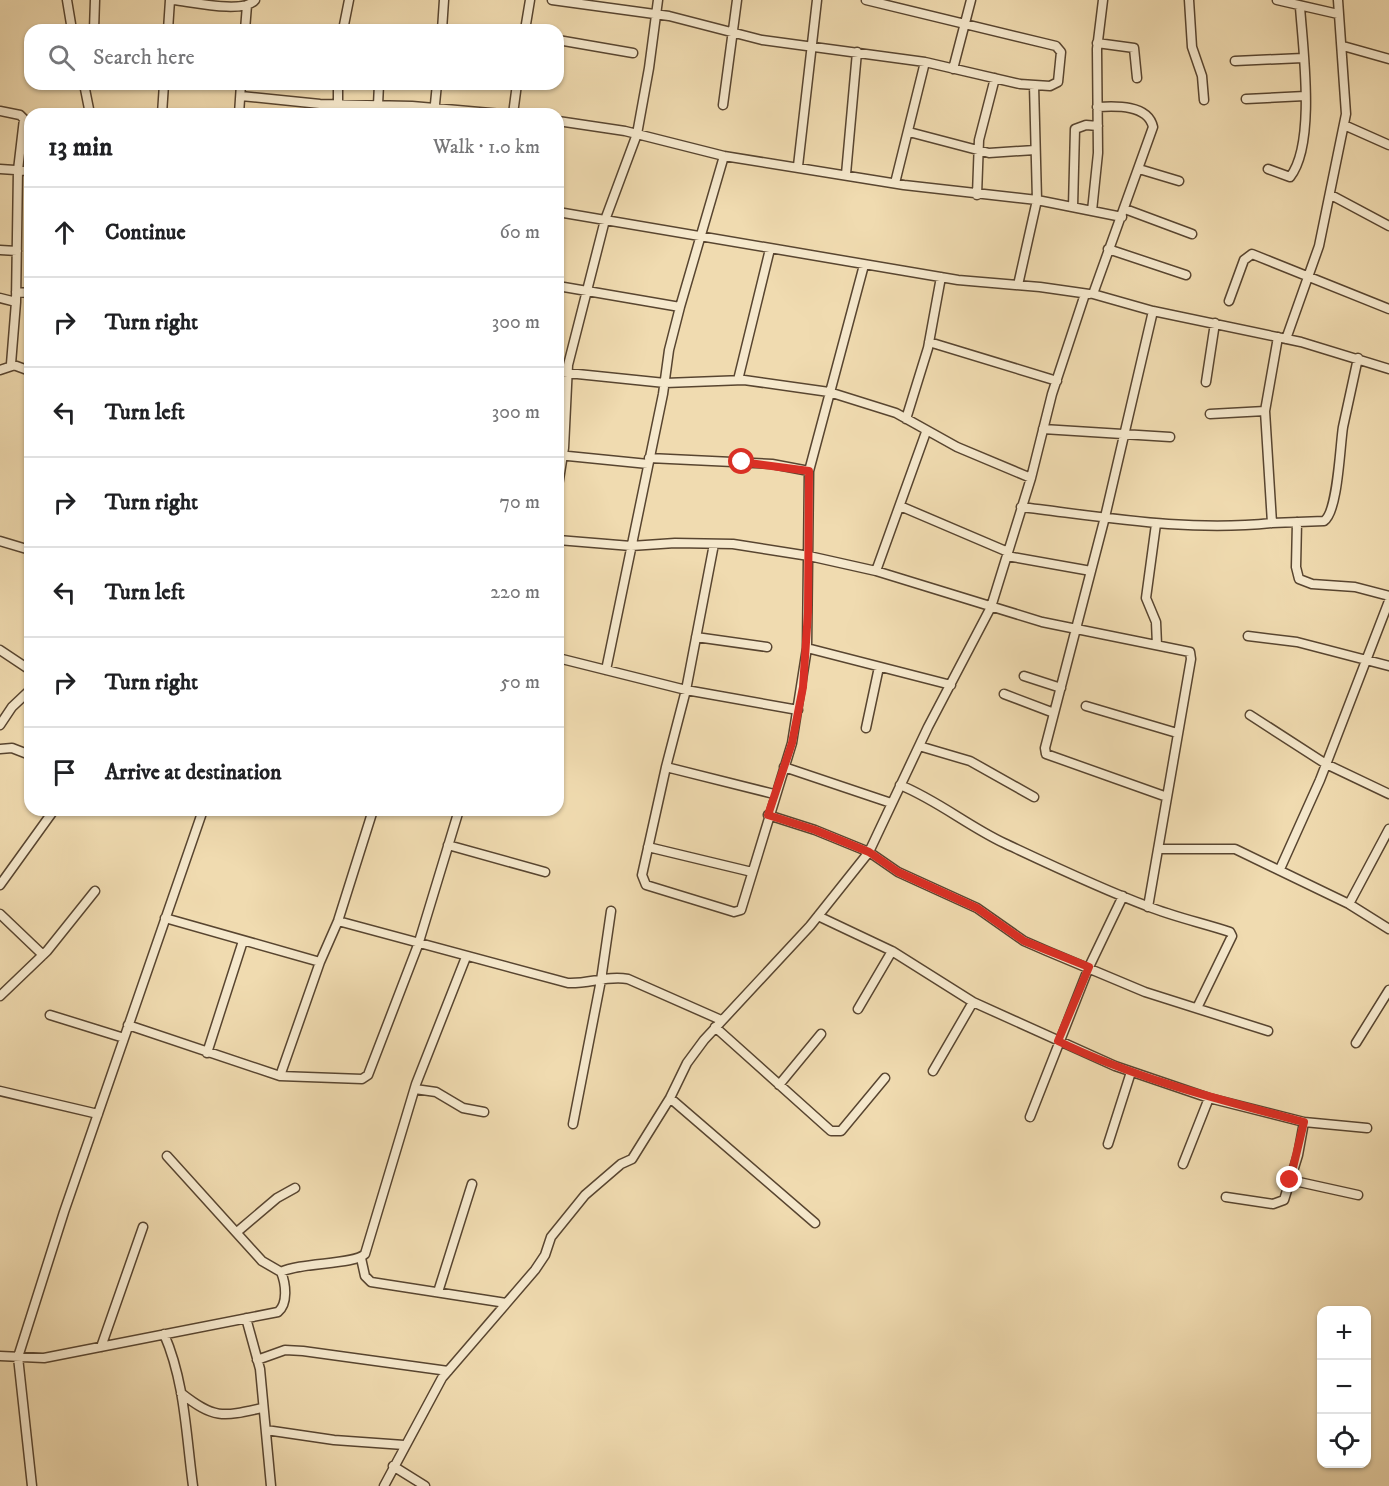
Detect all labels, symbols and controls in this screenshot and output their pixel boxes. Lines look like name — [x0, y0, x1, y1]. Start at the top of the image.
search box — [24, 24, 564, 90]
icon: search — [45, 41, 78, 74]
text: Search here — [93, 44, 195, 71]
text: 13 min — [48, 131, 113, 164]
text: Walk · 1.0 km — [433, 135, 540, 160]
icon: ahead — [48, 216, 81, 249]
text: Continue — [105, 219, 186, 246]
text: 60 m — [500, 220, 540, 245]
icon: right — [48, 306, 81, 339]
text: Turn right — [105, 309, 198, 336]
text: 300 m — [492, 310, 540, 335]
icon: left — [48, 396, 81, 429]
text: Turn left — [105, 399, 185, 426]
text: 300 m — [492, 400, 540, 425]
route start — [728, 448, 754, 474]
icon: right — [48, 486, 81, 519]
text: Turn right — [105, 489, 198, 516]
text: 70 m — [499, 490, 540, 515]
icon: left — [48, 576, 81, 609]
text: Turn left — [105, 579, 185, 606]
text: 220 m — [490, 580, 540, 605]
icon: right — [48, 666, 81, 699]
text: Turn right — [105, 669, 198, 696]
text: 50 m — [500, 670, 540, 695]
icon: arrive — [48, 756, 81, 789]
text: Arrive at destination — [105, 759, 282, 786]
route end — [1276, 1166, 1302, 1192]
map controls — [1317, 1306, 1371, 1468]
button: + — [1317, 1306, 1371, 1360]
button: − — [1317, 1360, 1371, 1414]
button: locate — [1317, 1414, 1371, 1468]

